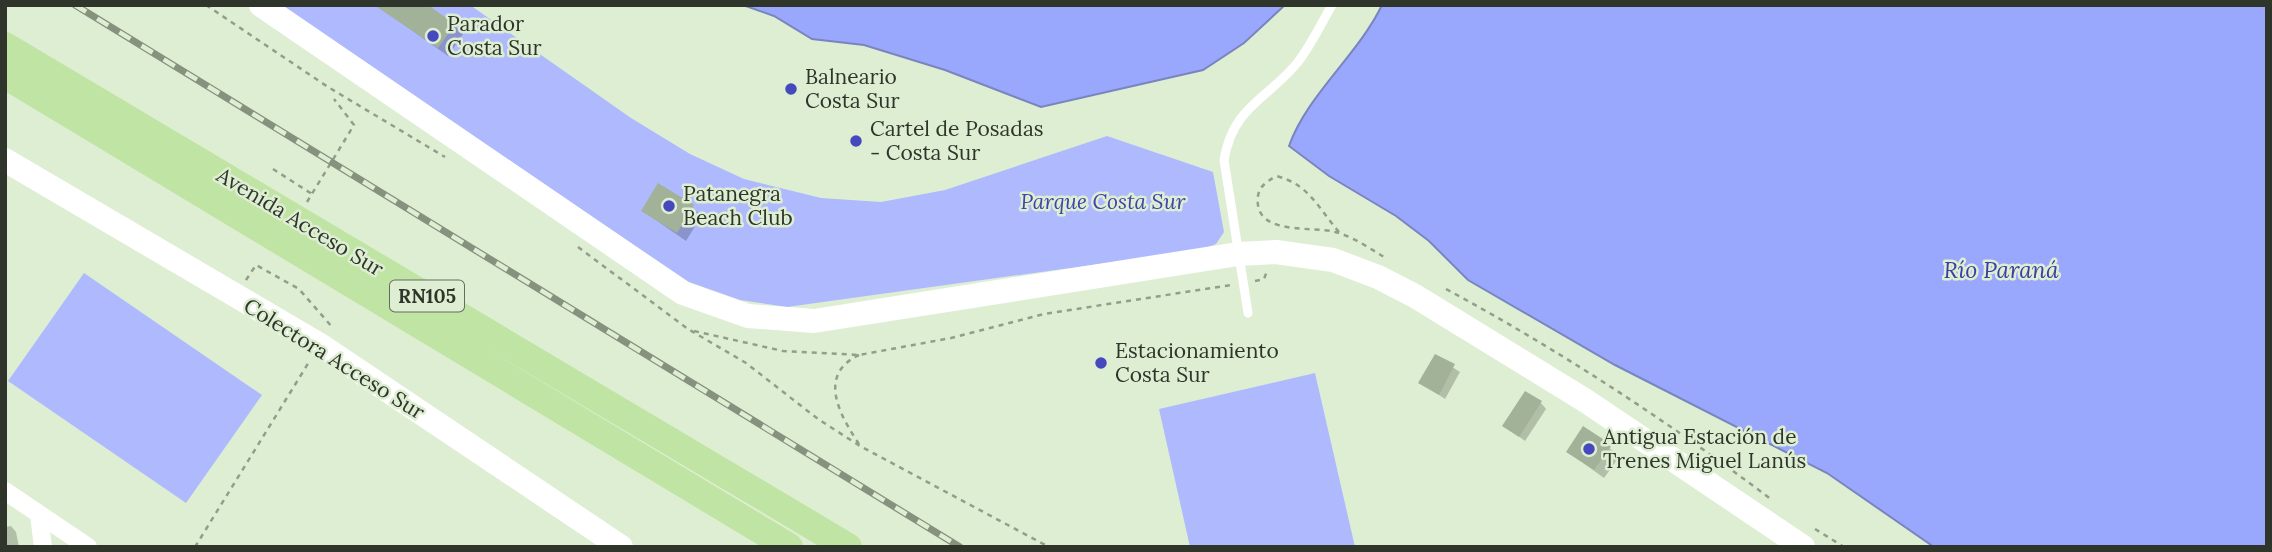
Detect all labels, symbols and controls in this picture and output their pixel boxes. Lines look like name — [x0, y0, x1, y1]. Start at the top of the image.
place label: Parador Costa Sur — [447, 10, 542, 61]
marker: Parador Costa Sur — [425, 28, 441, 44]
place label: Balneario Costa Sur — [805, 63, 900, 114]
marker: Balneario Costa Sur — [783, 81, 799, 97]
place label: Cartel de Posadas - Costa Sur — [870, 115, 1043, 166]
marker: Cartel de Posadas - Costa Sur — [848, 133, 864, 149]
street label: Avenida Acceso Sur — [211, 161, 389, 282]
place label: Patanegra Beach Club — [683, 180, 793, 231]
park label: Parque Costa Sur — [1021, 188, 1186, 215]
marker: Patanegra Beach Club — [661, 198, 677, 214]
water label: Río Paraná — [1943, 255, 2059, 284]
road number: RN105 — [390, 280, 464, 312]
street label: Colectora Acceso Sur — [239, 292, 430, 425]
place label: Estacionamiento Costa Sur — [1115, 337, 1279, 388]
marker: Estacionamiento Costa Sur — [1093, 355, 1109, 371]
place label: Antigua Estación de Trenes Miguel Lanús — [1602, 423, 1806, 474]
marker: Antigua Estación de Trenes Miguel Lanús — [1581, 441, 1597, 457]

